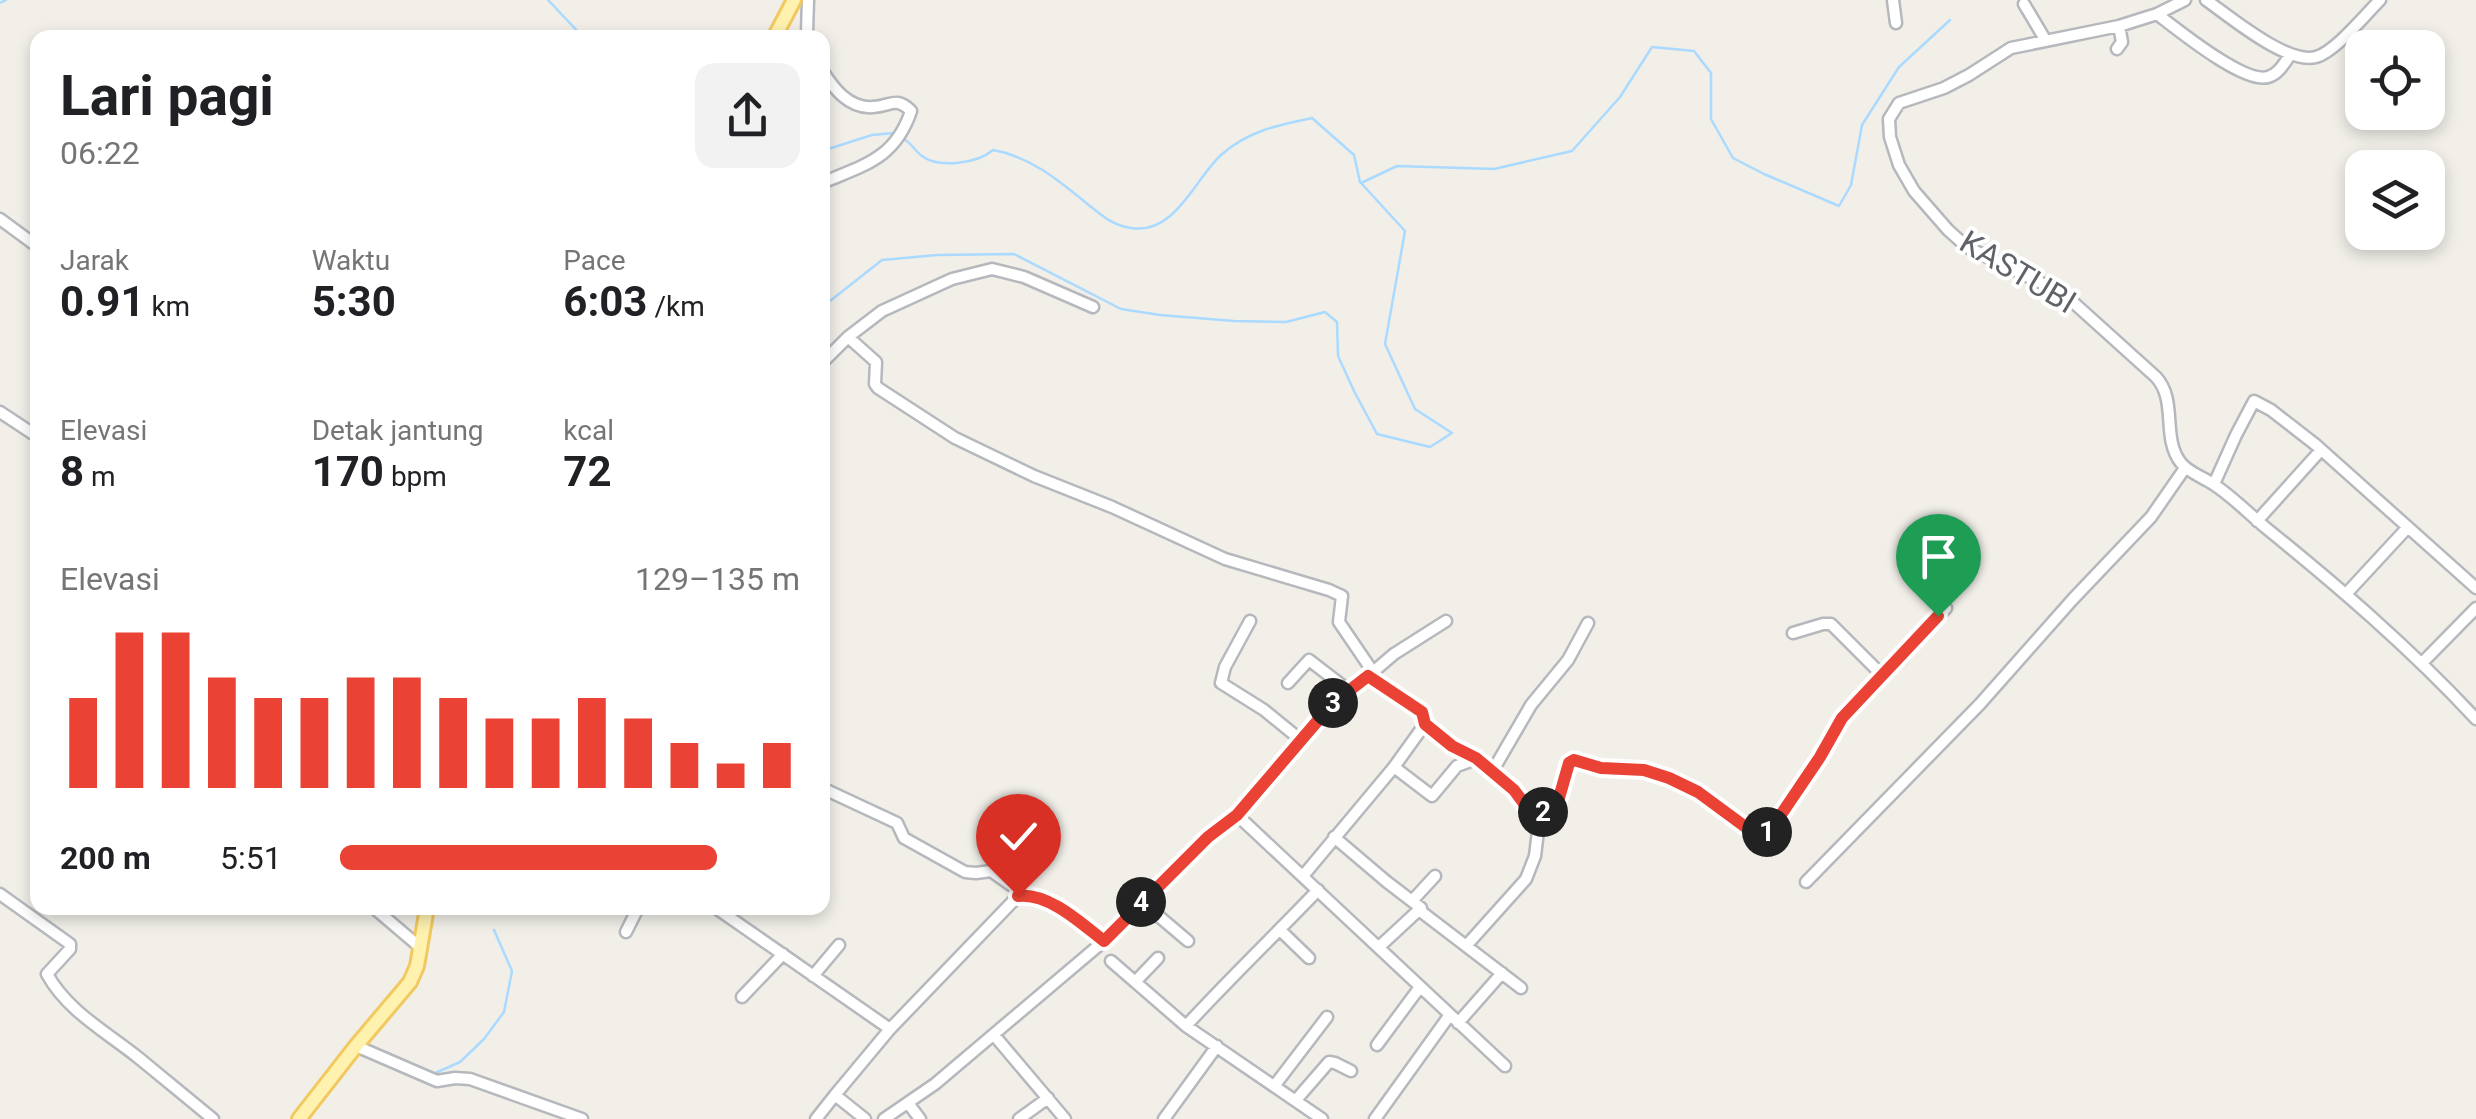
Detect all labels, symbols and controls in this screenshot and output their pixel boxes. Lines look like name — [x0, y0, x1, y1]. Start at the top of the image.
map controls — [2345, 30, 2445, 250]
button: locate — [2345, 30, 2445, 130]
button: share — [695, 63, 800, 168]
text: Lari pagi — [60, 64, 274, 128]
text: 06:22 — [60, 134, 140, 172]
button: layers — [2345, 150, 2445, 250]
street label: KASTUBI — [1953, 223, 2083, 321]
text: Jarak — [60, 244, 129, 277]
text: Waktu — [312, 244, 390, 277]
text: Pace — [563, 244, 626, 277]
text: 0.91 — [60, 277, 144, 326]
text: 5:30 — [312, 277, 396, 326]
text: 6:03 — [563, 277, 647, 326]
text: km — [144, 290, 190, 323]
text: /km — [647, 290, 705, 323]
text: Elevasi — [60, 414, 147, 447]
text: Detak jantung — [312, 414, 484, 447]
text: kcal — [563, 414, 614, 447]
text: 8 — [60, 447, 84, 496]
text: 170 — [312, 447, 384, 496]
text: 72 — [563, 447, 612, 496]
text: m — [84, 460, 116, 493]
text: bpm — [384, 460, 447, 493]
pin — [1896, 514, 1981, 617]
icon: arrive — [1911, 529, 1966, 584]
text: Elevasi — [60, 560, 160, 598]
text: 129–135 m — [635, 560, 800, 598]
pin: 3 — [1308, 678, 1358, 728]
text: 3 — [1325, 686, 1341, 719]
pin: 2 — [1518, 787, 1568, 837]
pin — [976, 794, 1061, 897]
text: 2 — [1535, 795, 1551, 828]
pin: 1 — [1742, 807, 1792, 857]
icon: check — [991, 809, 1046, 864]
text: 1 — [1759, 815, 1775, 848]
text: 200 m — [60, 839, 151, 877]
text: 5:51 — [220, 839, 282, 877]
pin: 4 — [1116, 877, 1166, 927]
text: 4 — [1133, 885, 1149, 918]

